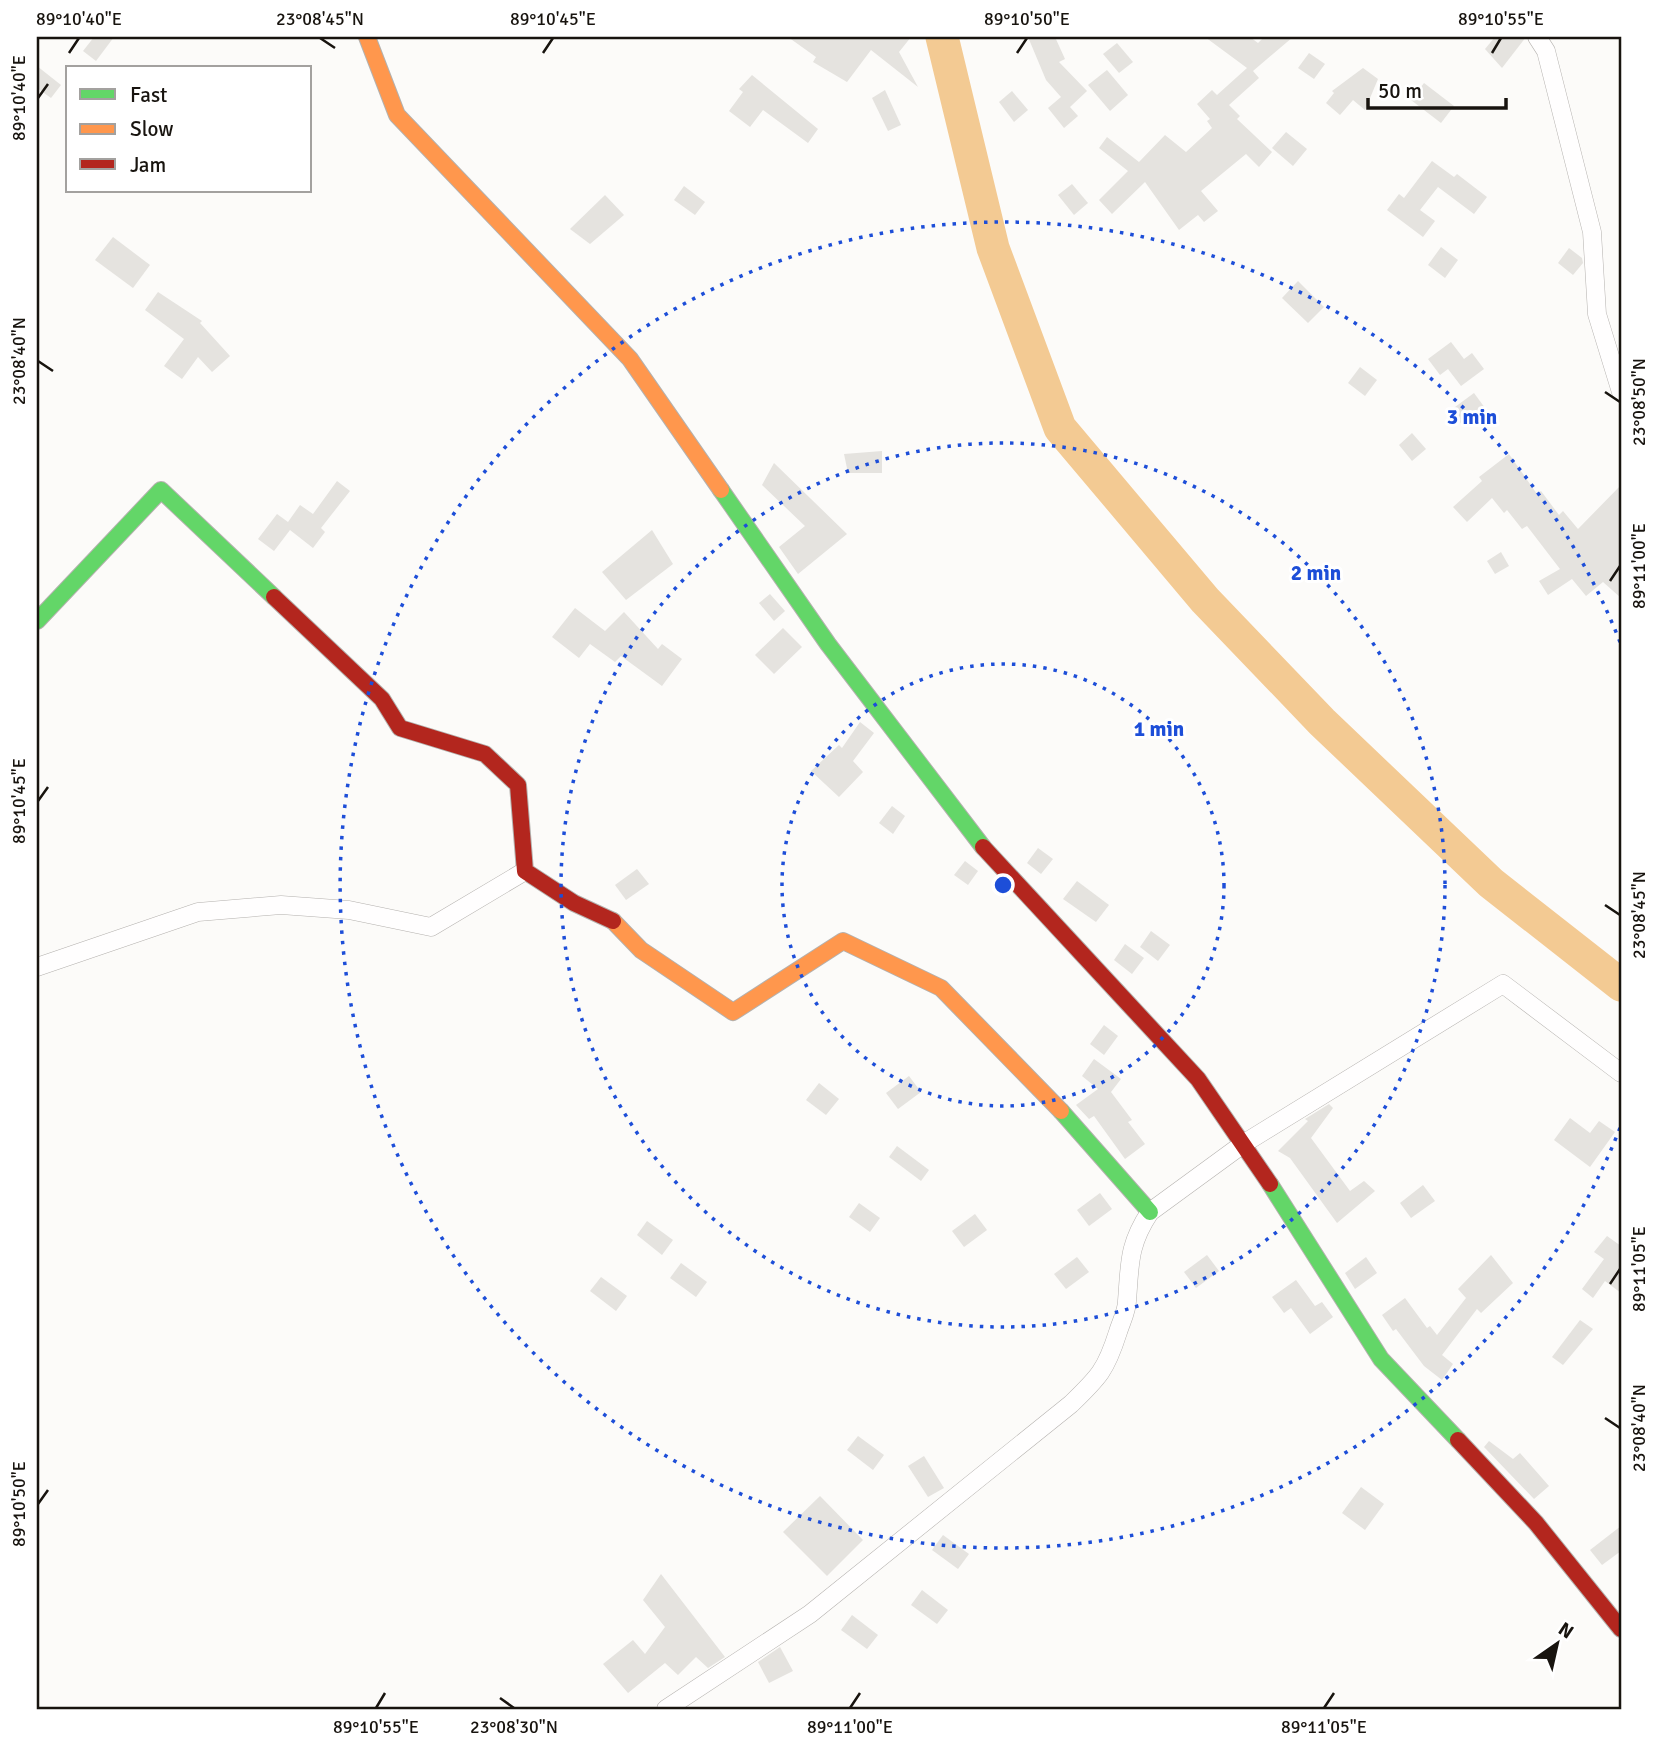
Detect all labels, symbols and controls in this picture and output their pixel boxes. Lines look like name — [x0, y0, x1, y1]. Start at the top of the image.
text: 89°10'40"E — [36, 8, 122, 30]
text: 23°08'45"N — [276, 8, 364, 30]
text: 89°10'45"E — [510, 8, 596, 30]
text: 89°10'50"E — [984, 8, 1070, 30]
text: 89°10'55"E — [1458, 8, 1544, 30]
text: 89°10'40"E — [8, 55, 30, 141]
legend — [66, 66, 312, 192]
scale bar — [1368, 66, 1506, 110]
text: 50 m — [1378, 78, 1422, 104]
text: Fast — [130, 82, 167, 108]
text: Slow — [130, 116, 174, 142]
text: Jam — [130, 152, 166, 178]
text: 23°08'40"N — [8, 317, 30, 405]
text: 23°08'50"N — [1628, 358, 1650, 446]
text: 3 min — [1447, 404, 1497, 430]
text: 89°11'00"E — [1628, 523, 1650, 609]
text: 2 min — [1291, 560, 1341, 586]
text: 1 min — [1134, 716, 1184, 742]
text: 89°10'45"E — [8, 758, 30, 844]
text: 23°08'45"N — [1628, 871, 1650, 959]
centre of rings — [991, 873, 1015, 897]
text: 89°11'05"E — [1628, 1226, 1650, 1312]
text: 23°08'40"N — [1628, 1384, 1650, 1472]
text: 89°10'50"E — [8, 1461, 30, 1547]
north arrow — [1522, 1610, 1592, 1680]
text: N — [1554, 1617, 1578, 1644]
text: 89°10'55"E — [333, 1716, 419, 1738]
text: 23°08'30"N — [470, 1716, 558, 1738]
text: 89°11'00"E — [807, 1716, 893, 1738]
text: 89°11'05"E — [1281, 1716, 1367, 1738]

